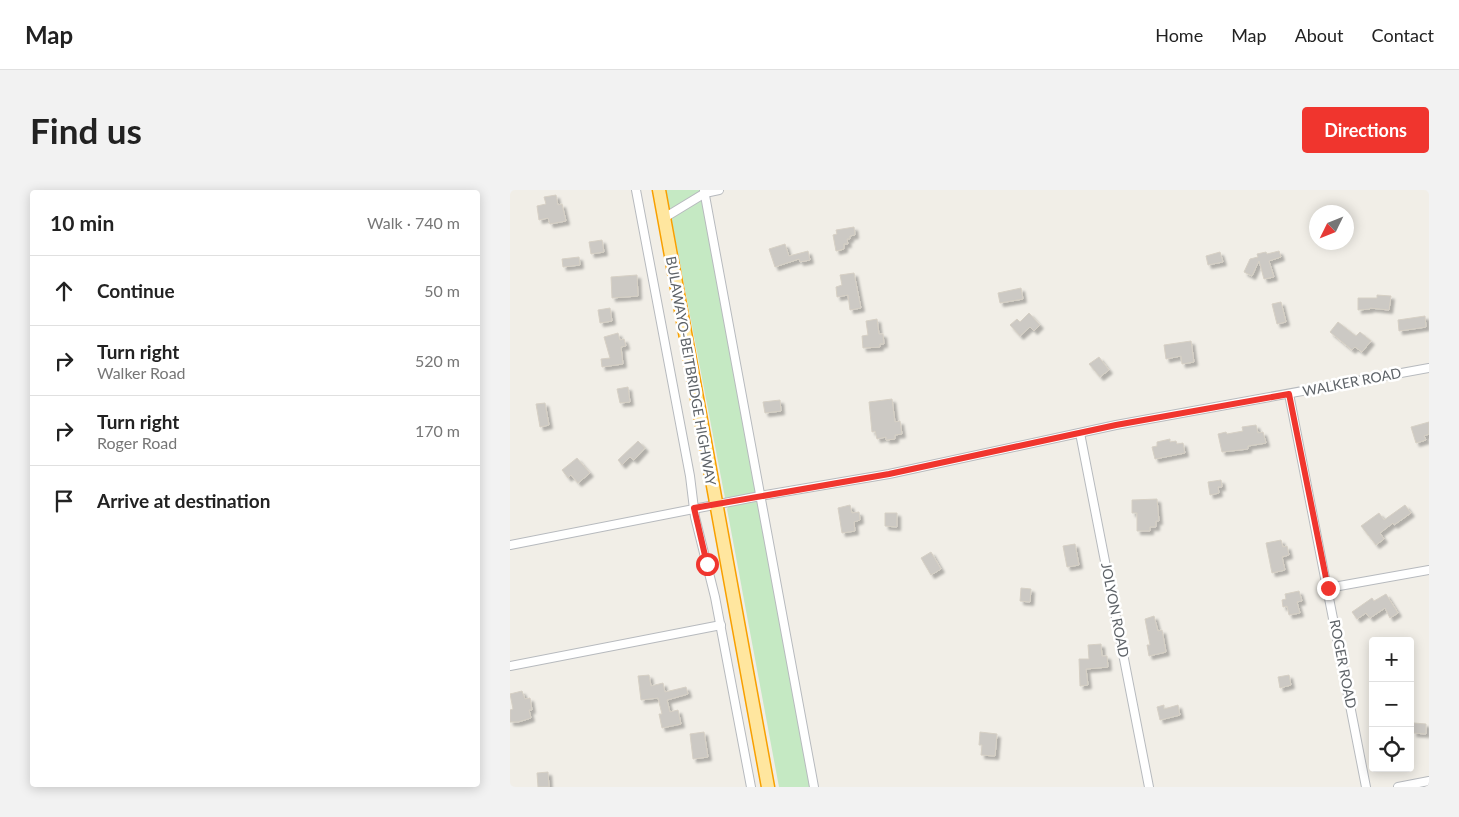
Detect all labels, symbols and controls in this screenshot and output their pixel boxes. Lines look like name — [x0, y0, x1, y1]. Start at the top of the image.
text: Map — [25, 20, 73, 49]
text: Home — [1155, 24, 1203, 46]
text: Map — [1231, 24, 1267, 46]
text: About — [1295, 24, 1344, 46]
text: Contact — [1372, 24, 1434, 46]
button: Directions — [1302, 107, 1429, 153]
text: Find us — [30, 109, 142, 151]
north arrow — [1309, 205, 1354, 250]
text: 10 min — [50, 210, 114, 235]
text: Walk · 740 m — [367, 213, 460, 232]
street label: BULAWAYO-BEITBRIDGE HIGHWAY — [663, 255, 720, 487]
icon: ahead — [50, 277, 78, 305]
text: Continue — [97, 279, 175, 302]
text: 50 m — [424, 281, 460, 300]
text: Turn right — [97, 340, 179, 363]
icon: right — [50, 347, 78, 375]
text: 520 m — [415, 351, 460, 370]
text: Walker Road — [97, 363, 186, 382]
street label: WALKER ROAD — [1301, 364, 1403, 399]
text: Turn right — [97, 410, 179, 433]
icon: right — [50, 417, 78, 445]
text: 170 m — [415, 421, 460, 440]
text: Roger Road — [97, 433, 177, 452]
icon: arrive — [50, 487, 78, 515]
text: Arrive at destination — [97, 489, 270, 512]
route start — [696, 553, 719, 576]
street label: JOLYON ROAD — [1098, 561, 1133, 659]
route end — [1317, 577, 1340, 600]
street label: ROGER ROAD — [1327, 618, 1360, 710]
map controls — [1369, 637, 1414, 772]
button: + — [1369, 637, 1414, 682]
button: − — [1369, 682, 1414, 727]
button: locate — [1369, 727, 1414, 772]

